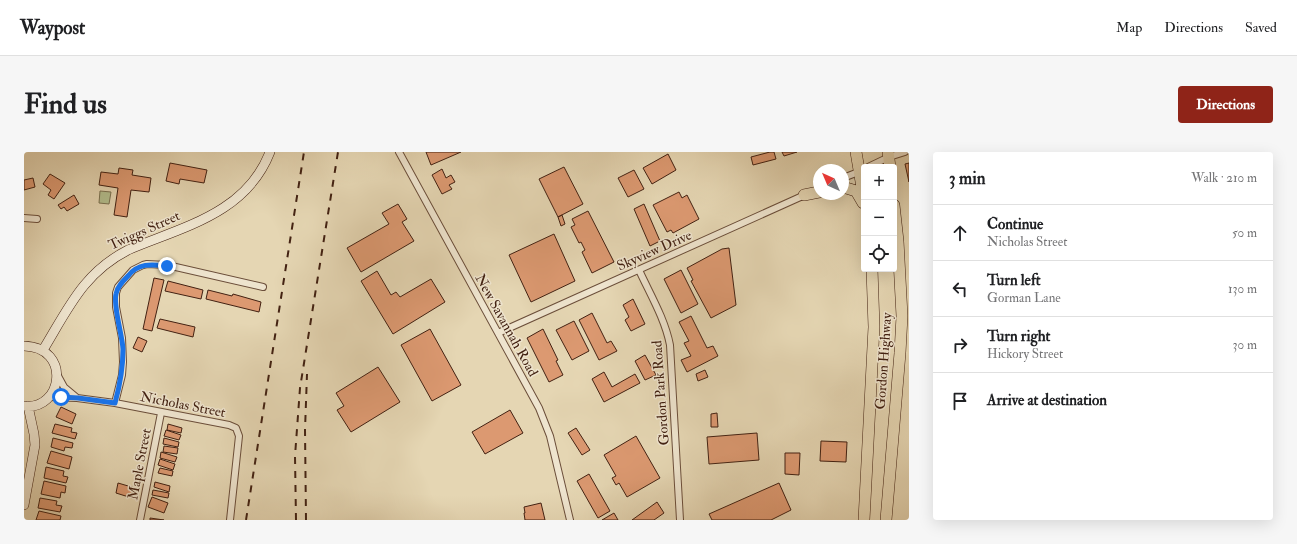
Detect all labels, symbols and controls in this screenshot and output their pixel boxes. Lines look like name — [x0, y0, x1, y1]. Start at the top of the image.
text: Waypost — [20, 16, 85, 40]
text: Map — [1116, 19, 1142, 36]
text: Directions — [1164, 19, 1223, 36]
text: Saved — [1245, 19, 1277, 36]
button: Directions — [1178, 86, 1273, 123]
text: Find us — [24, 87, 107, 122]
north arrow — [813, 164, 849, 200]
map controls — [861, 164, 897, 272]
button: + — [861, 164, 897, 200]
text: 3 min — [949, 168, 986, 189]
text: Walk · 210 m — [1191, 170, 1257, 186]
button: − — [861, 200, 897, 236]
street label: Twiggs Street — [106, 207, 183, 254]
text: Continue — [987, 215, 1043, 234]
icon: ahead — [949, 222, 971, 244]
text: 50 m — [1232, 225, 1257, 241]
street label: Skyview Drive — [614, 226, 695, 275]
text: Nicholas Street — [987, 234, 1067, 250]
button: locate — [861, 236, 897, 272]
route end — [158, 257, 176, 275]
street label: New Savannah Road — [471, 271, 542, 380]
text: Turn left — [987, 271, 1041, 290]
icon: left — [949, 278, 971, 300]
text: 130 m — [1228, 281, 1257, 297]
text: Gorman Lane — [987, 290, 1061, 306]
street label: Gordon Highway — [872, 311, 896, 410]
text: Turn right — [987, 327, 1050, 346]
icon: right — [949, 334, 971, 356]
text: 30 m — [1233, 337, 1257, 353]
street label: Gordon Park Road — [648, 340, 673, 446]
text: Hickory Street — [987, 346, 1063, 362]
route start — [52, 388, 70, 406]
street label: Nicholas Street — [139, 388, 227, 421]
icon: arrive — [949, 390, 971, 412]
text: Arrive at destination — [987, 391, 1107, 410]
street label: Maple Street — [124, 427, 156, 501]

